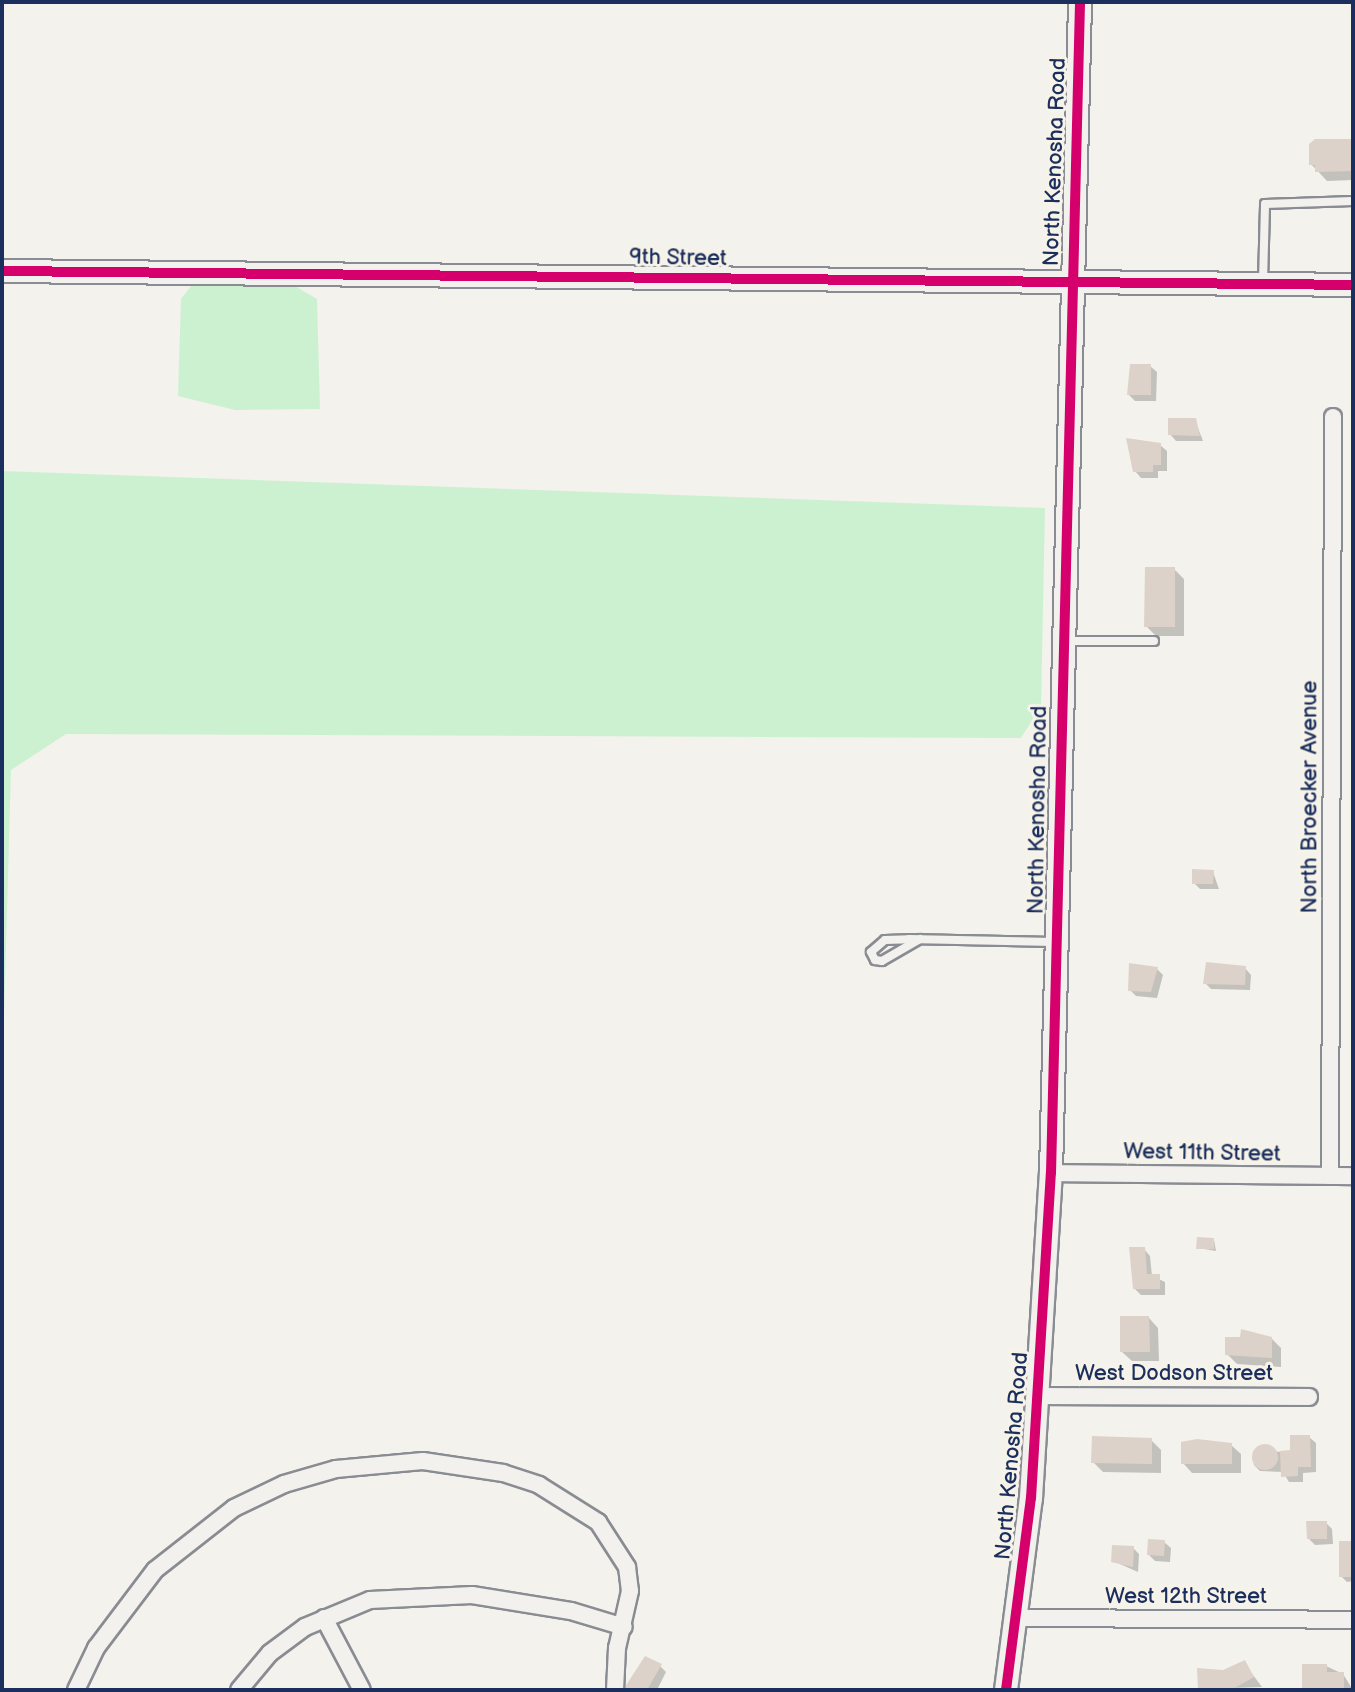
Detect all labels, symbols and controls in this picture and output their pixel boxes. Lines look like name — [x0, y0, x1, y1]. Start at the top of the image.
street label: North Kenosha Road — [1038, 57, 1072, 267]
street label: 9th Street — [629, 244, 727, 272]
street label: North Broecker Avenue — [1297, 680, 1323, 914]
street label: North Kenosha Road — [1023, 705, 1053, 915]
street label: West 11th Street — [1123, 1138, 1281, 1168]
street label: North Kenosha Road — [990, 1351, 1034, 1561]
street label: West Dodson Street — [1075, 1361, 1273, 1387]
street label: West 12th Street — [1105, 1584, 1267, 1610]

